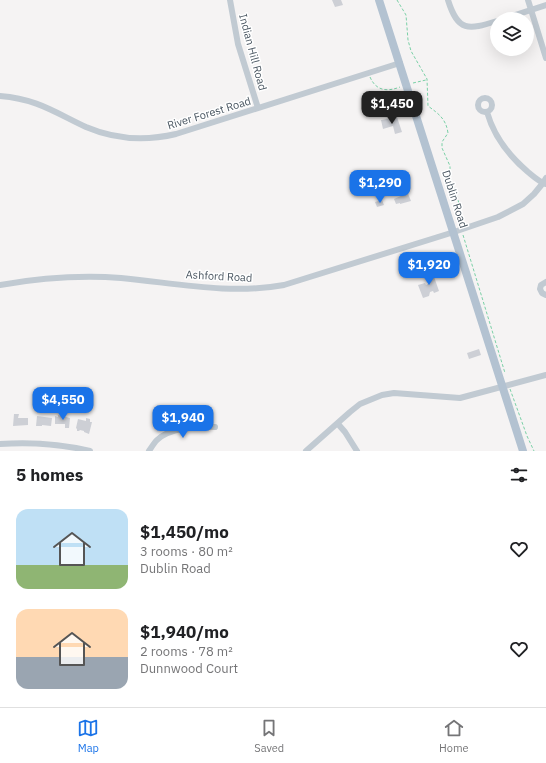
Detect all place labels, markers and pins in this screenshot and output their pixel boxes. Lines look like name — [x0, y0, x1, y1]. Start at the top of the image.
pin: $1,450 — [359, 91, 425, 125]
pin: $1,290 — [347, 170, 413, 204]
pin: $1,920 — [396, 252, 462, 286]
pin: $4,550 — [30, 387, 96, 421]
pin: $1,940 — [150, 405, 216, 439]

